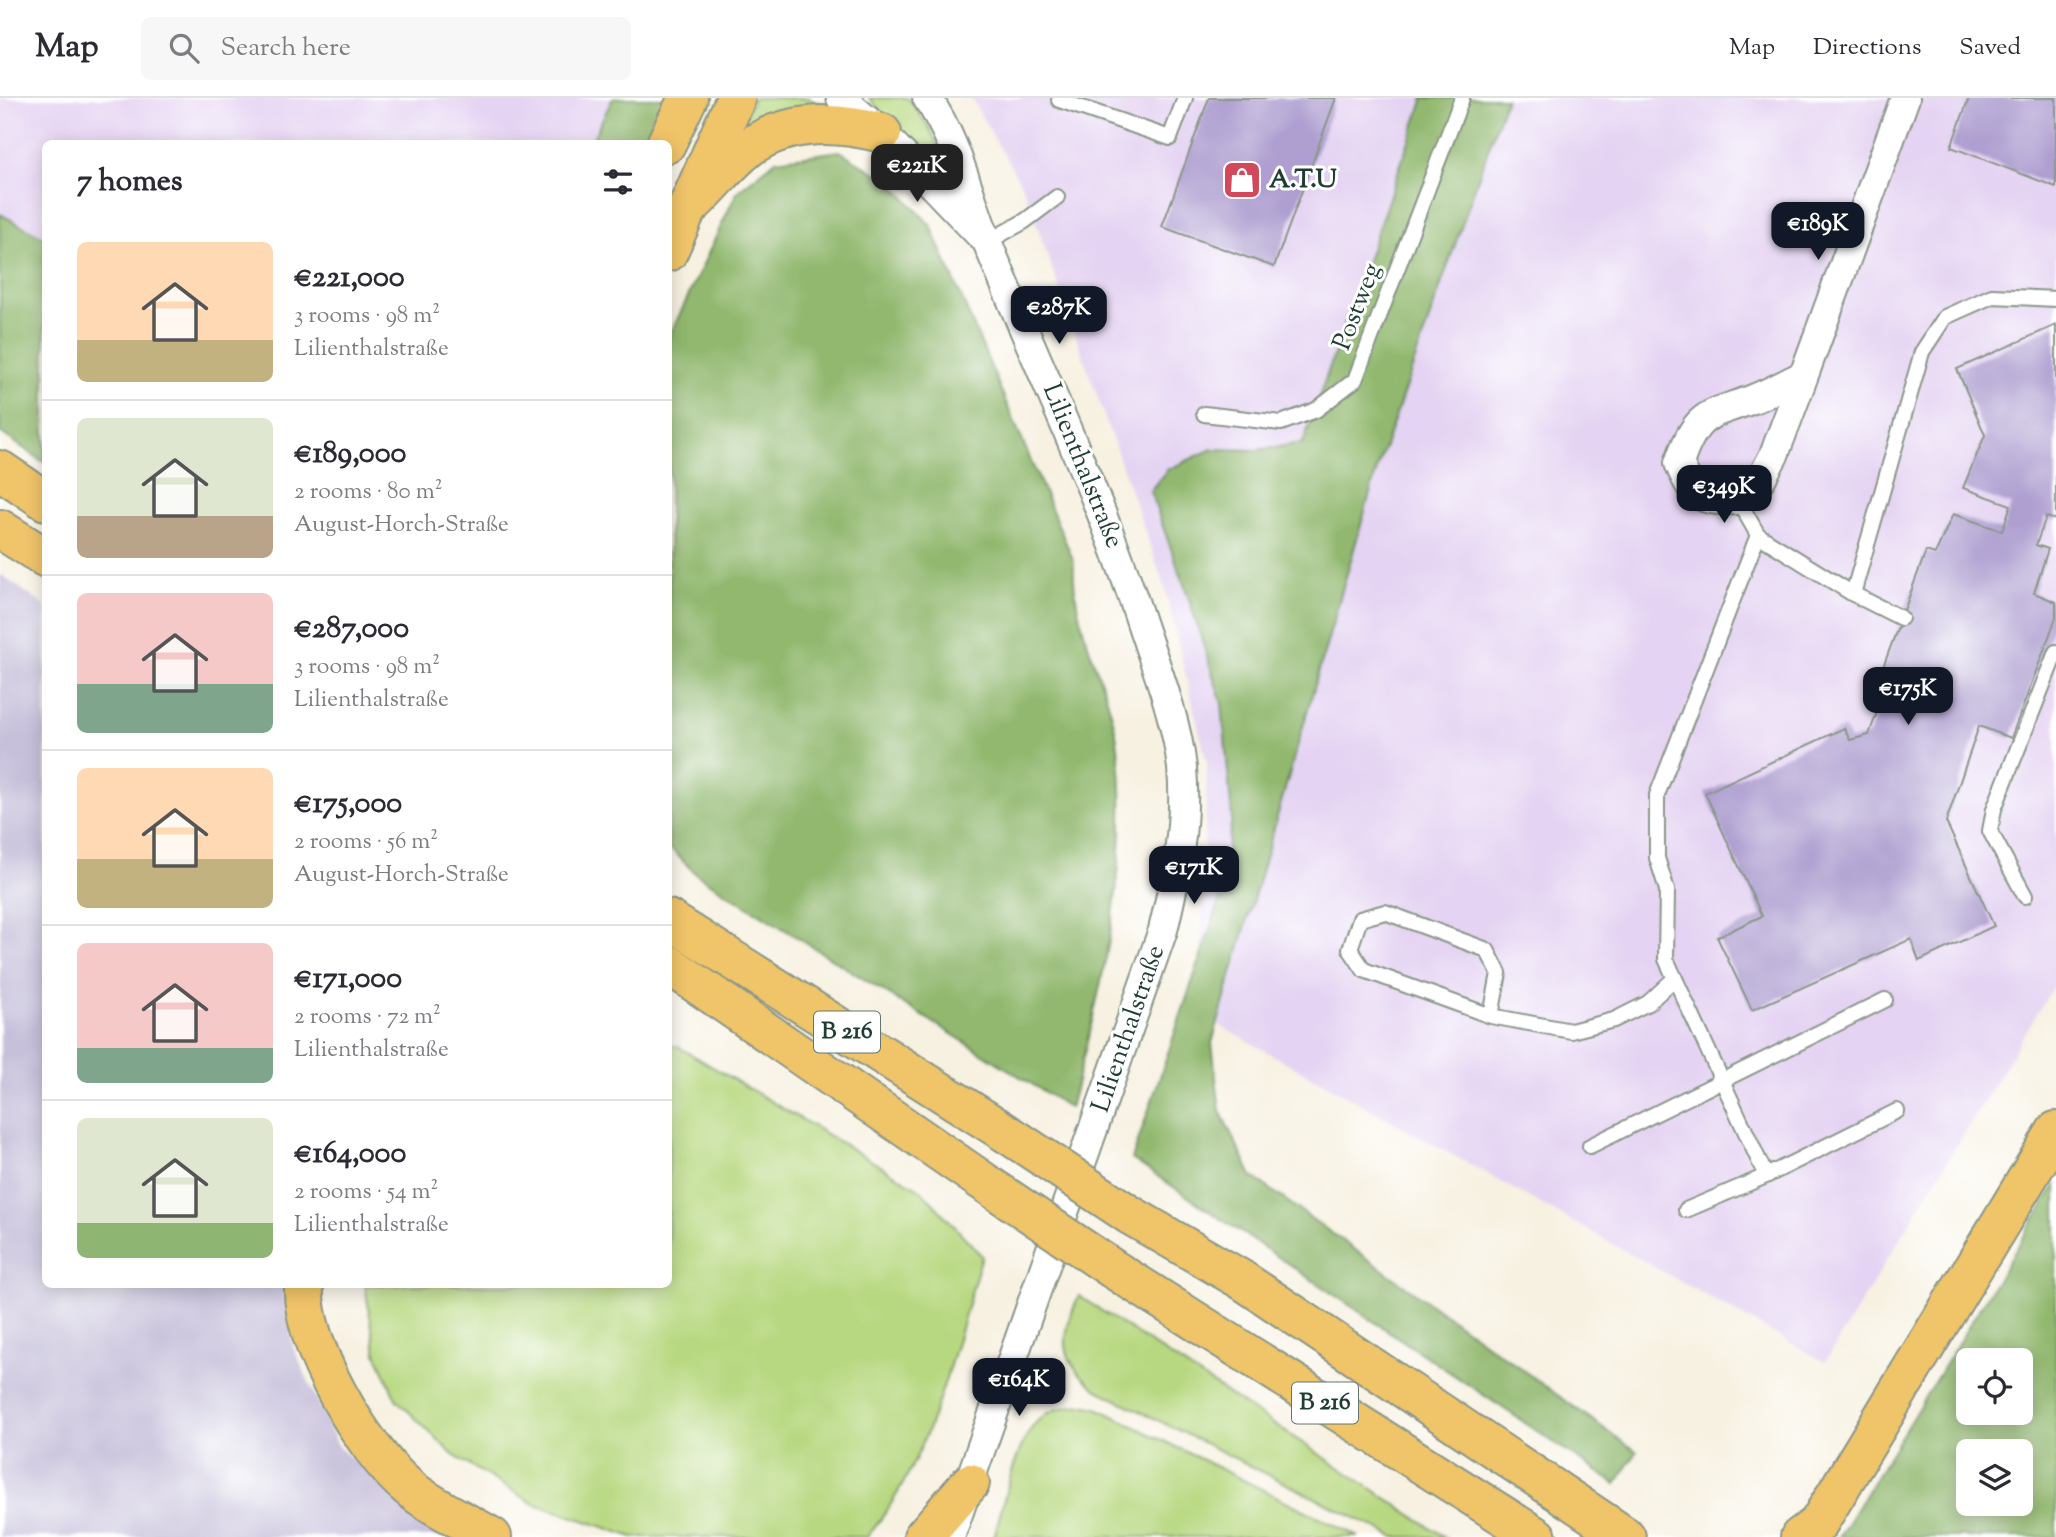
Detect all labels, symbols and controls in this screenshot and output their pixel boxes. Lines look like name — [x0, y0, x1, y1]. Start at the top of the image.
search box — [141, 17, 631, 80]
text: Map — [35, 24, 99, 72]
icon: search — [165, 29, 203, 67]
text: Search here — [221, 30, 351, 67]
text: Map — [1729, 31, 1775, 65]
text: Directions — [1813, 31, 1921, 65]
text: Saved — [1959, 31, 2021, 65]
pin: €221K — [868, 144, 966, 204]
text: €221K — [887, 150, 947, 183]
shop icon: A.T.U — [1221, 159, 1263, 201]
text: 7 homes — [77, 161, 182, 204]
place label: A.T.U — [1269, 162, 1337, 199]
icon: filters — [599, 163, 637, 201]
pin: €189K — [1769, 202, 1867, 262]
text: €189K — [1787, 208, 1849, 241]
text: €221,000 — [294, 257, 405, 300]
street label: Postweg — [1325, 258, 1391, 356]
icon: home — [133, 270, 217, 354]
pin: €287K — [1010, 286, 1108, 346]
text: €287K — [1027, 292, 1091, 325]
text: 3 rooms · 98 m² — [294, 300, 440, 333]
text: Lilienthalstraße — [294, 333, 449, 366]
street label: Lilienthalstraße — [1032, 378, 1132, 554]
text: €189,000 — [294, 433, 406, 476]
icon: home — [133, 446, 217, 530]
pin: €349K — [1675, 466, 1773, 525]
text: €349K — [1693, 471, 1755, 504]
text: 2 rooms · 80 m² — [294, 476, 442, 509]
text: August-Horch-Straße — [294, 509, 509, 542]
text: €287,000 — [294, 608, 409, 651]
icon: home — [133, 621, 217, 705]
text: 3 rooms · 98 m² — [294, 651, 440, 684]
pin: €175K — [1859, 668, 1957, 727]
text: €175K — [1879, 673, 1937, 706]
text: Lilienthalstraße — [294, 684, 449, 717]
text: €175,000 — [294, 783, 402, 826]
icon: home — [133, 796, 217, 880]
text: 2 rooms · 56 m² — [294, 826, 438, 859]
pin: €171K — [1145, 846, 1243, 906]
text: €171K — [1165, 852, 1223, 885]
text: August-Horch-Straße — [294, 859, 509, 892]
street label: Lilienthalstraße — [1083, 940, 1175, 1118]
text: €171,000 — [294, 958, 402, 1001]
icon: home — [133, 971, 217, 1055]
text: 2 rooms · 72 m² — [294, 1001, 441, 1034]
road number: B 216 — [814, 1012, 880, 1052]
text: Lilienthalstraße — [294, 1034, 449, 1067]
text: €164,000 — [294, 1133, 406, 1176]
icon: home — [133, 1146, 217, 1230]
text: 2 rooms · 54 m² — [294, 1176, 438, 1209]
text: Lilienthalstraße — [294, 1209, 449, 1242]
map controls — [1956, 1348, 2033, 1516]
button: locate — [1956, 1348, 2033, 1425]
pin: €164K — [970, 1358, 1068, 1418]
text: €164K — [988, 1364, 1050, 1397]
road number: B 216 — [1292, 1382, 1358, 1423]
button: layers — [1956, 1439, 2033, 1516]

